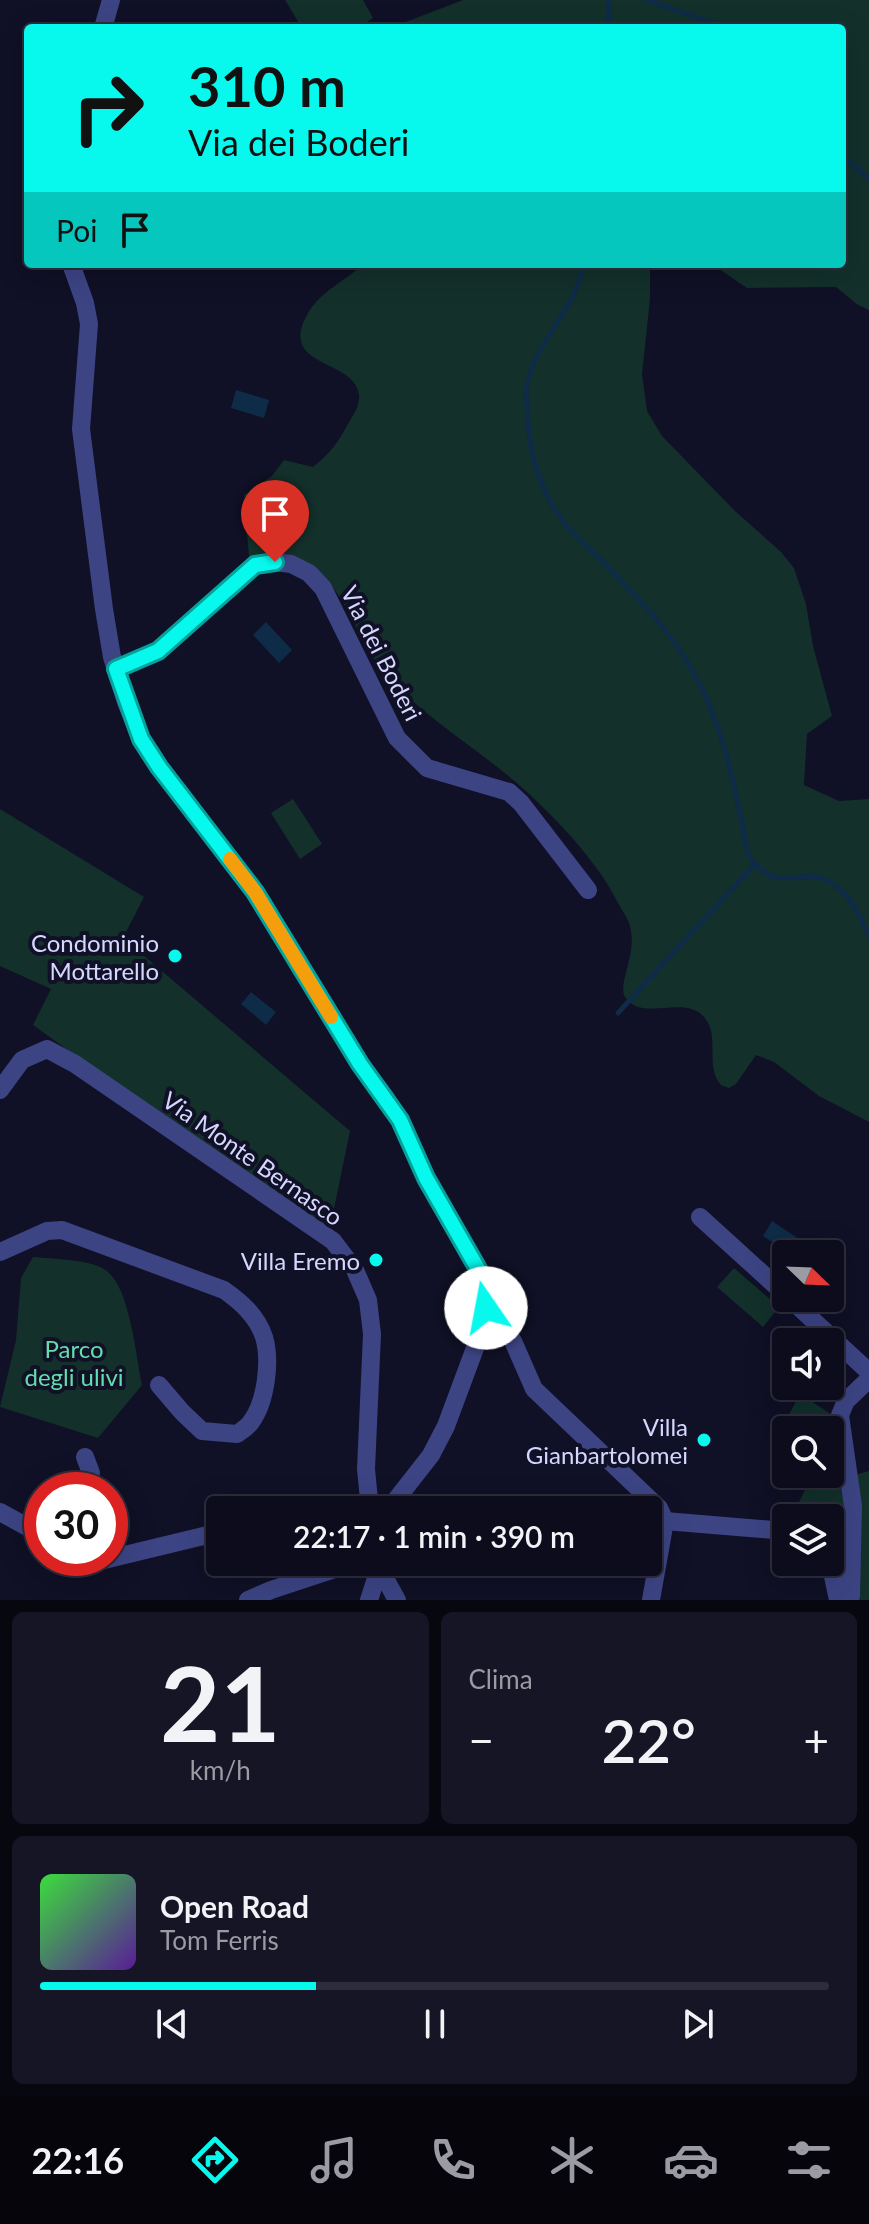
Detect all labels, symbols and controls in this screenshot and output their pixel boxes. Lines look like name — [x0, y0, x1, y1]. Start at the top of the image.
text: 310 m — [188, 52, 346, 119]
icon: right — [56, 56, 160, 160]
text: Via dei Boderi — [188, 120, 409, 164]
icon: arrive — [113, 208, 157, 252]
text: Poi — [56, 212, 97, 248]
pin — [241, 480, 309, 562]
icon: arrive — [253, 492, 297, 536]
street label: Via dei Boderi — [336, 581, 428, 725]
place label: Condominio Mottarello — [31, 928, 159, 985]
marker: Condominio Mottarello — [166, 947, 184, 965]
street label: Via Monte Bernasco — [157, 1085, 349, 1231]
north arrow — [772, 1240, 844, 1312]
map controls — [772, 1240, 844, 1576]
place label: Villa Eremo — [241, 1246, 360, 1275]
marker: Villa Eremo — [367, 1251, 385, 1269]
position arrow — [444, 1266, 528, 1350]
button: sound — [772, 1328, 844, 1400]
park label: Parco degli ulivi — [24, 1334, 124, 1391]
place label: Villa Gianbartolomei — [526, 1412, 688, 1469]
button: search — [772, 1416, 844, 1488]
marker: Villa Gianbartolomei — [695, 1431, 713, 1449]
speed limit sign: 30 — [24, 1472, 128, 1576]
button: layers — [772, 1504, 844, 1576]
text: 22:17 · 1 min · 390 m — [293, 1518, 575, 1554]
text: 21 — [160, 1639, 281, 1764]
text: Clima — [469, 1663, 533, 1695]
text: 22° — [602, 1704, 696, 1776]
text: − — [469, 1714, 494, 1766]
text: + — [803, 1714, 829, 1766]
text: km/h — [190, 1754, 251, 1786]
text: Open Road — [160, 1888, 309, 1924]
text: Tom Ferris — [160, 1924, 279, 1956]
icon: previous — [150, 2002, 194, 2046]
icon: pause — [413, 2002, 457, 2046]
icon: next — [676, 2002, 720, 2046]
icon: directions — [187, 2132, 243, 2188]
icon: music — [306, 2132, 362, 2188]
icon: phone — [425, 2132, 481, 2188]
icon: climate — [544, 2132, 600, 2188]
icon: car — [663, 2132, 719, 2188]
icon: filters — [781, 2132, 837, 2188]
text: 22:16 — [31, 2138, 124, 2182]

